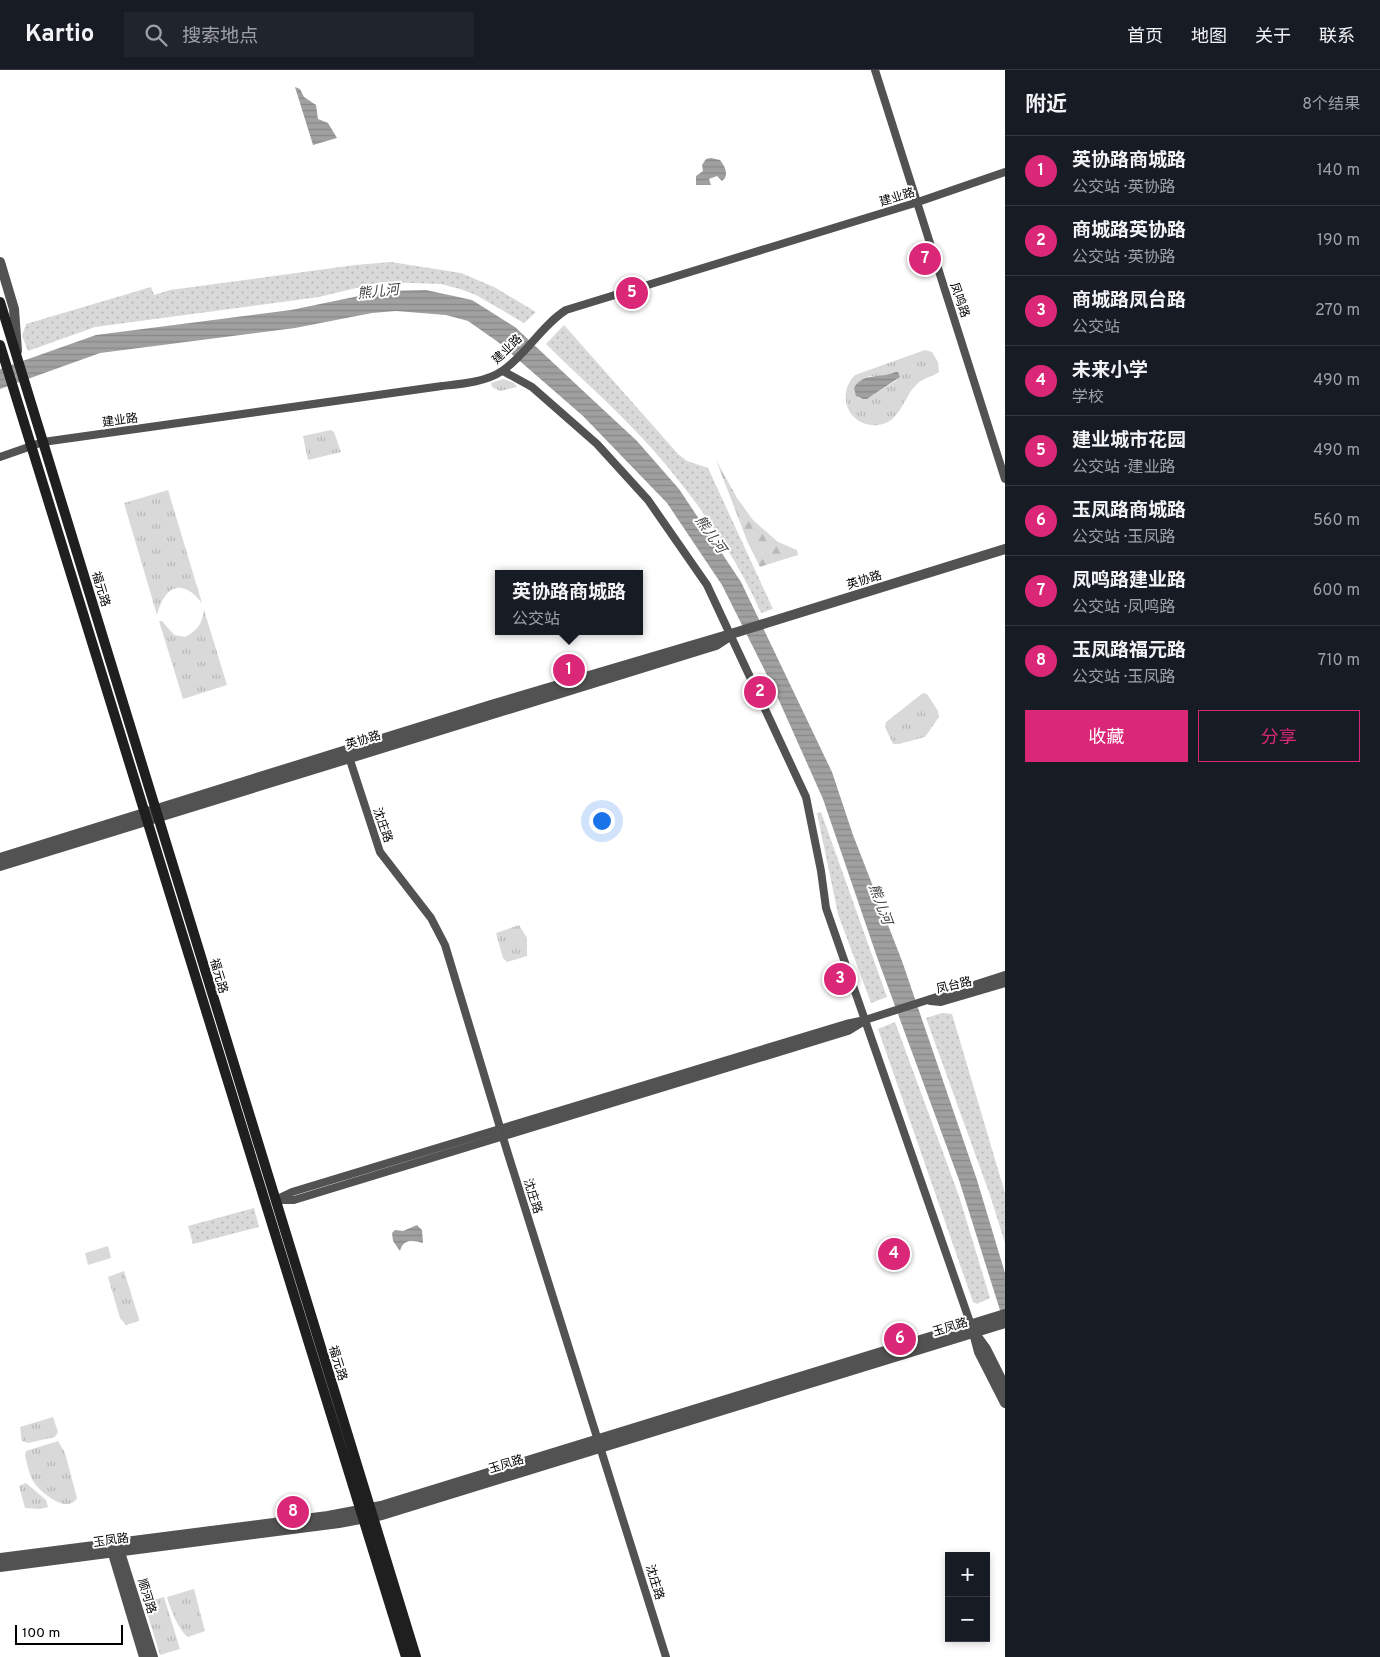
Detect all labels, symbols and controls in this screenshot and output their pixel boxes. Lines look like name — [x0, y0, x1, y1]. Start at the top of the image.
search box — [124, 12, 474, 57]
text: Kartio — [25, 20, 94, 50]
icon: search — [142, 21, 170, 49]
text: 搜索地点 — [182, 25, 258, 49]
text: 首页 — [1127, 26, 1163, 49]
text: 地图 — [1191, 26, 1227, 49]
text: 关于 — [1255, 26, 1291, 49]
text: 联系 — [1319, 26, 1355, 49]
text: 附近 — [1025, 92, 1067, 119]
text: 8个结果 — [1302, 95, 1360, 115]
text: 英协路商城路 — [1072, 149, 1186, 173]
text: 1 — [1038, 161, 1044, 181]
text: 140 m — [1317, 161, 1360, 181]
text: 公交站 · 英协路 — [1072, 178, 1176, 198]
street label: 建业路 — [878, 185, 917, 211]
text: 商城路英协路 — [1072, 219, 1186, 243]
text: 2 — [1036, 231, 1046, 251]
text: 190 m — [1317, 231, 1360, 251]
pin: 7 — [909, 240, 941, 278]
text: 公交站 · 英协路 — [1072, 248, 1176, 268]
pin: 5 — [616, 274, 648, 312]
street label: 凤鸣路 — [946, 281, 972, 320]
water label: 熊儿河 — [356, 282, 403, 303]
text: 商城路凤台路 — [1072, 289, 1186, 313]
text: 3 — [1036, 301, 1046, 321]
text: 270 m — [1315, 301, 1360, 321]
text: 公交站 — [1072, 318, 1120, 338]
street label: 建业路 — [489, 331, 526, 368]
text: 未来小学 — [1072, 359, 1148, 383]
text: 4 — [1036, 371, 1046, 391]
text: 490 m — [1313, 371, 1360, 391]
text: 学校 — [1072, 388, 1104, 408]
street label: 建业路 — [101, 411, 139, 431]
text: 建业城市花园 — [1072, 429, 1186, 453]
text: 5 — [1036, 441, 1046, 461]
text: 490 m — [1313, 441, 1360, 461]
text: 公交站 · 建业路 — [1072, 458, 1176, 478]
text: 玉凤路商城路 — [1072, 499, 1186, 523]
text: 6 — [1036, 511, 1046, 531]
text: 560 m — [1313, 511, 1360, 531]
water label: 熊儿河 — [691, 513, 730, 559]
text: 公交站 · 玉凤路 — [1072, 528, 1176, 548]
street label: 英协路 — [845, 568, 884, 594]
text: 凤鸣路建业路 — [1072, 569, 1186, 593]
street label: 福元路 — [87, 570, 113, 609]
popup — [495, 570, 643, 635]
text: 英协路商城路 — [512, 581, 626, 605]
text: 7 — [1037, 581, 1045, 601]
text: 600 m — [1313, 581, 1360, 601]
text: 公交站 · 凤鸣路 — [1072, 598, 1176, 618]
text: 公交站 — [512, 610, 560, 630]
text: 玉凤路福元路 — [1072, 639, 1186, 663]
pin: 1 — [553, 651, 585, 689]
text: 8 — [1036, 651, 1046, 671]
text: 710 m — [1318, 651, 1360, 671]
text: 公交站 · 玉凤路 — [1072, 668, 1176, 688]
pin: 2 — [744, 673, 776, 711]
button: 收藏 — [1025, 710, 1188, 762]
button: 分享 — [1198, 710, 1360, 762]
street label: 英协路 — [344, 728, 383, 754]
street label: 沈庄路 — [369, 806, 395, 845]
your location — [589, 808, 615, 834]
water label: 熊儿河 — [864, 882, 896, 930]
street label: 福元路 — [205, 957, 231, 996]
pin: 3 — [824, 960, 856, 998]
street label: 凤台路 — [935, 974, 974, 998]
street label: 沈庄路 — [519, 1177, 545, 1216]
pin: 4 — [878, 1235, 910, 1273]
street label: 玉凤路 — [931, 1315, 970, 1341]
pin: 6 — [884, 1320, 916, 1358]
street label: 福元路 — [324, 1344, 350, 1383]
street label: 玉凤路 — [487, 1452, 526, 1478]
pin: 8 — [277, 1493, 309, 1531]
street label: 玉凤路 — [92, 1531, 130, 1551]
map controls — [945, 1552, 990, 1642]
button: + — [945, 1552, 990, 1597]
street label: 沈庄路 — [641, 1563, 667, 1602]
street label: 顺河路 — [133, 1577, 159, 1616]
button: − — [945, 1597, 990, 1642]
scale bar — [15, 1622, 122, 1645]
text: 100 m — [22, 1625, 60, 1642]

